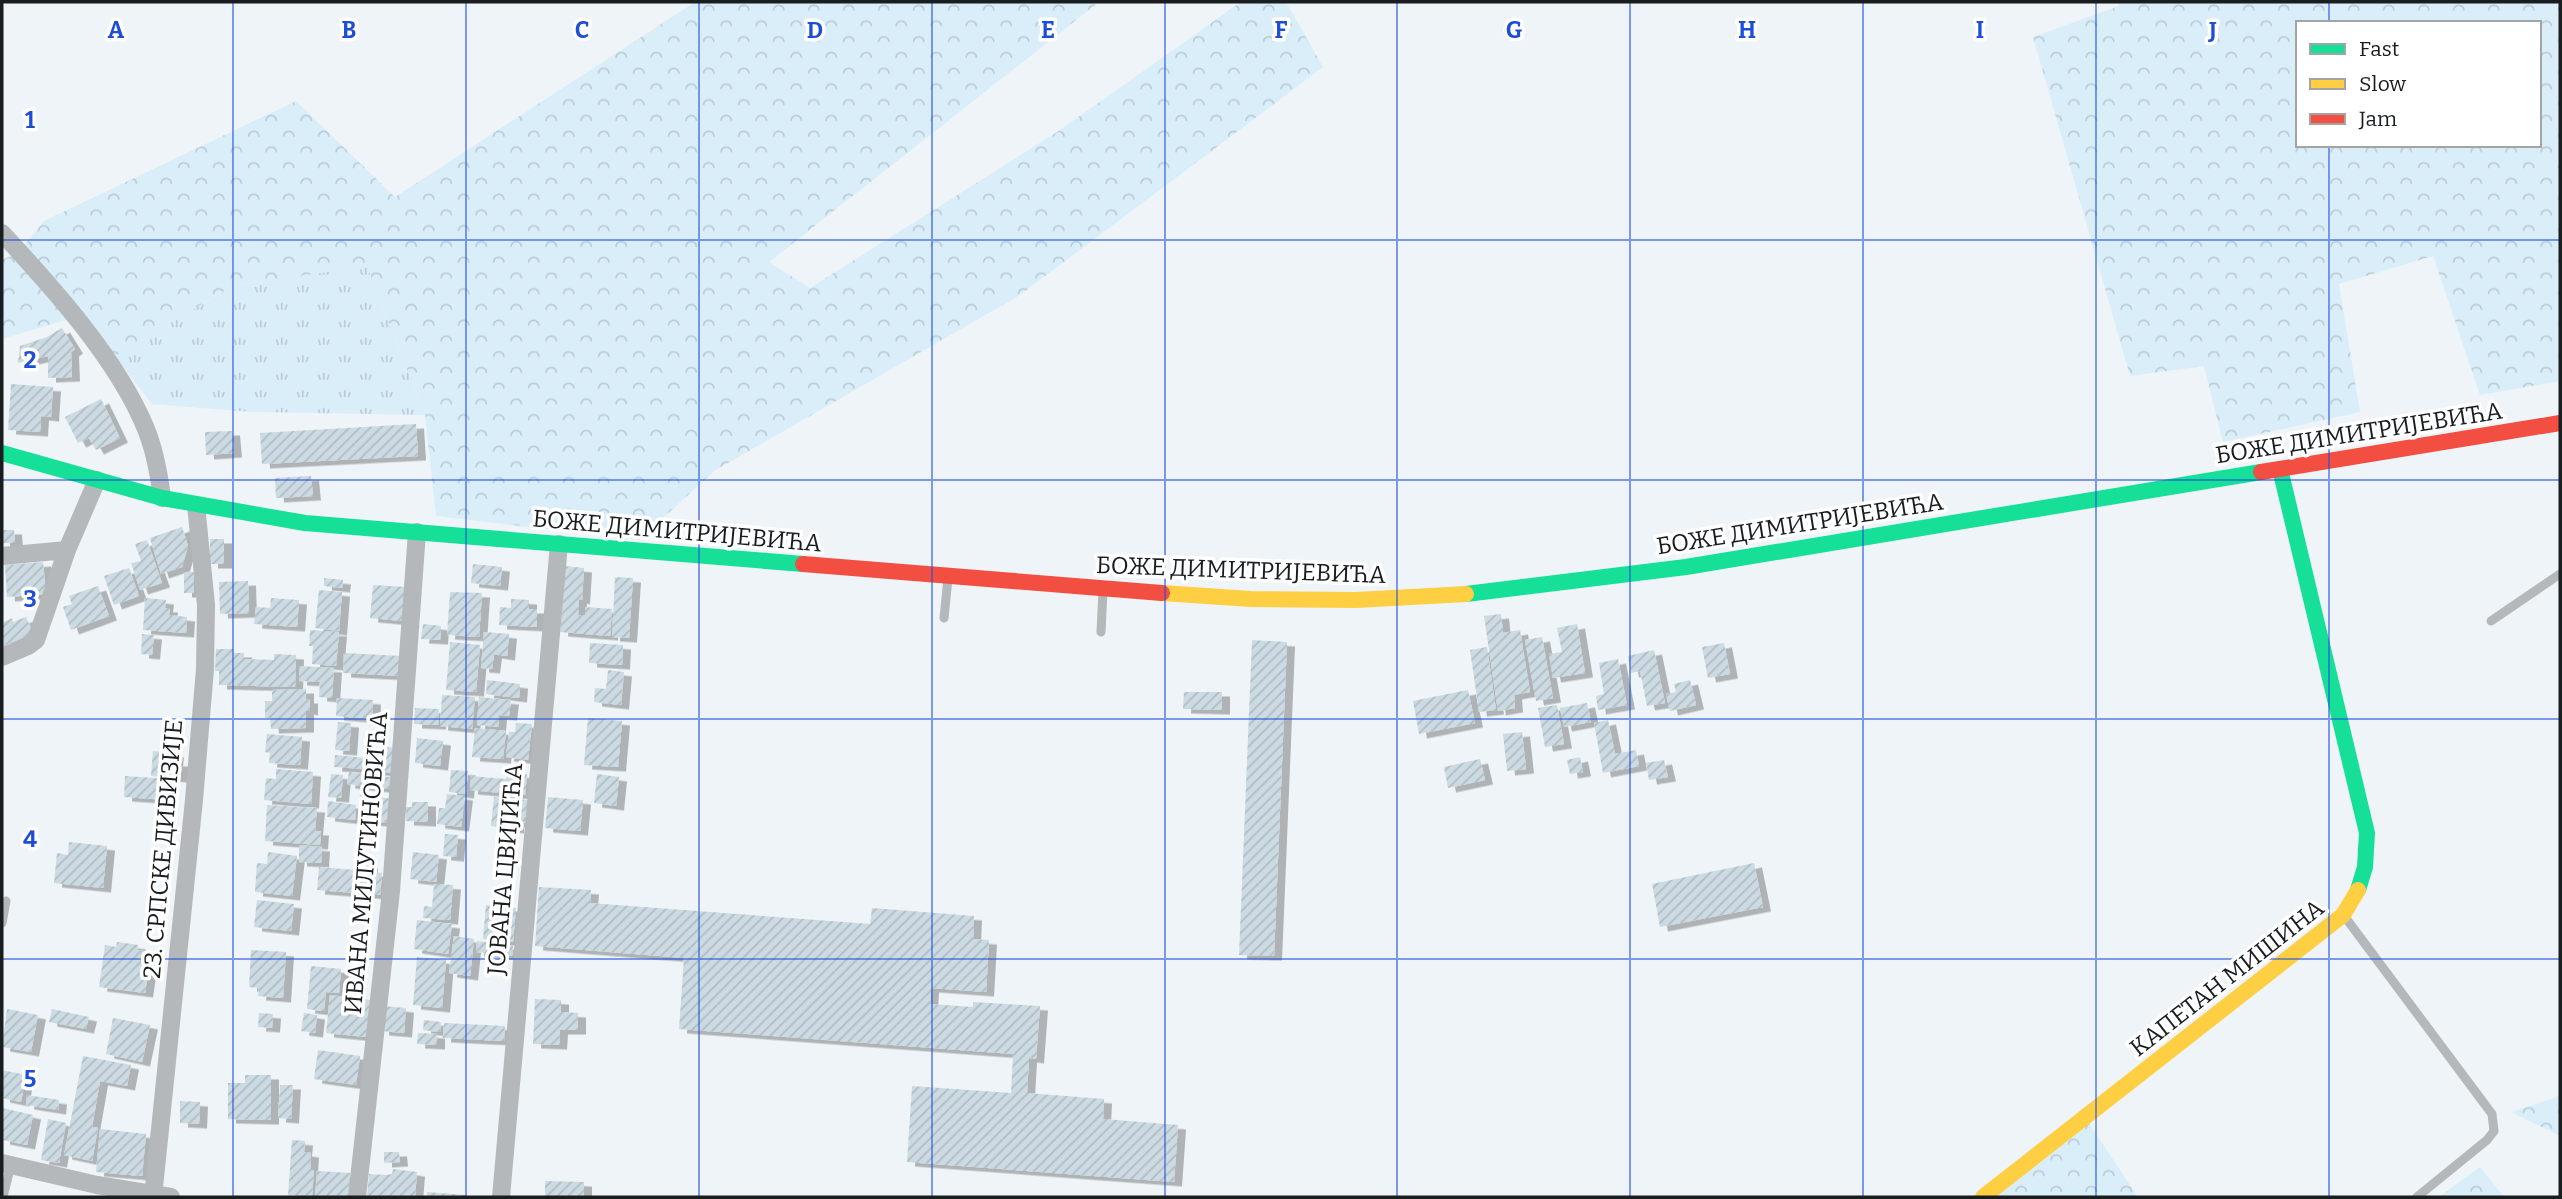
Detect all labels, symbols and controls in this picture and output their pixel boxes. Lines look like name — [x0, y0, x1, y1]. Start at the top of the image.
text: A — [108, 16, 125, 44]
text: B — [342, 16, 356, 44]
text: C — [575, 16, 589, 44]
text: D — [807, 16, 823, 44]
text: E — [1041, 16, 1055, 44]
text: F — [1275, 16, 1288, 44]
text: G — [1506, 16, 1523, 44]
text: H — [1738, 16, 1756, 44]
text: I — [1976, 16, 1984, 44]
text: J — [2207, 16, 2217, 44]
legend — [2296, 21, 2541, 147]
text: Fast — [2359, 36, 2400, 62]
text: Slow — [2359, 71, 2406, 97]
text: 1 — [25, 106, 35, 134]
text: Jam — [2358, 106, 2397, 132]
text: 2 — [24, 346, 37, 374]
street label: БОЖЕ ДИМИТРИЈЕВИЋА — [2214, 396, 2504, 470]
street label: БОЖЕ ДИМИТРИЈЕВИЋА — [1655, 487, 1945, 561]
street label: БОЖЕ ДИМИТРИЈЕВИЋА — [531, 504, 823, 558]
street label: БОЖЕ ДИМИТРИЈЕВИЋА — [1096, 551, 1386, 589]
text: 3 — [23, 585, 37, 613]
street label: ИВАНА МИЛУТИНОВИЋА — [339, 711, 393, 1015]
street label: 23. СРПСКЕ ДИВИЗИЈЕ — [138, 718, 188, 980]
street label: ЈОВАНА ЦВИЈИЋА — [482, 762, 528, 977]
text: 4 — [23, 825, 37, 853]
street label: КАПЕТАН МИШИНА — [2125, 894, 2329, 1062]
text: 5 — [24, 1065, 36, 1093]

